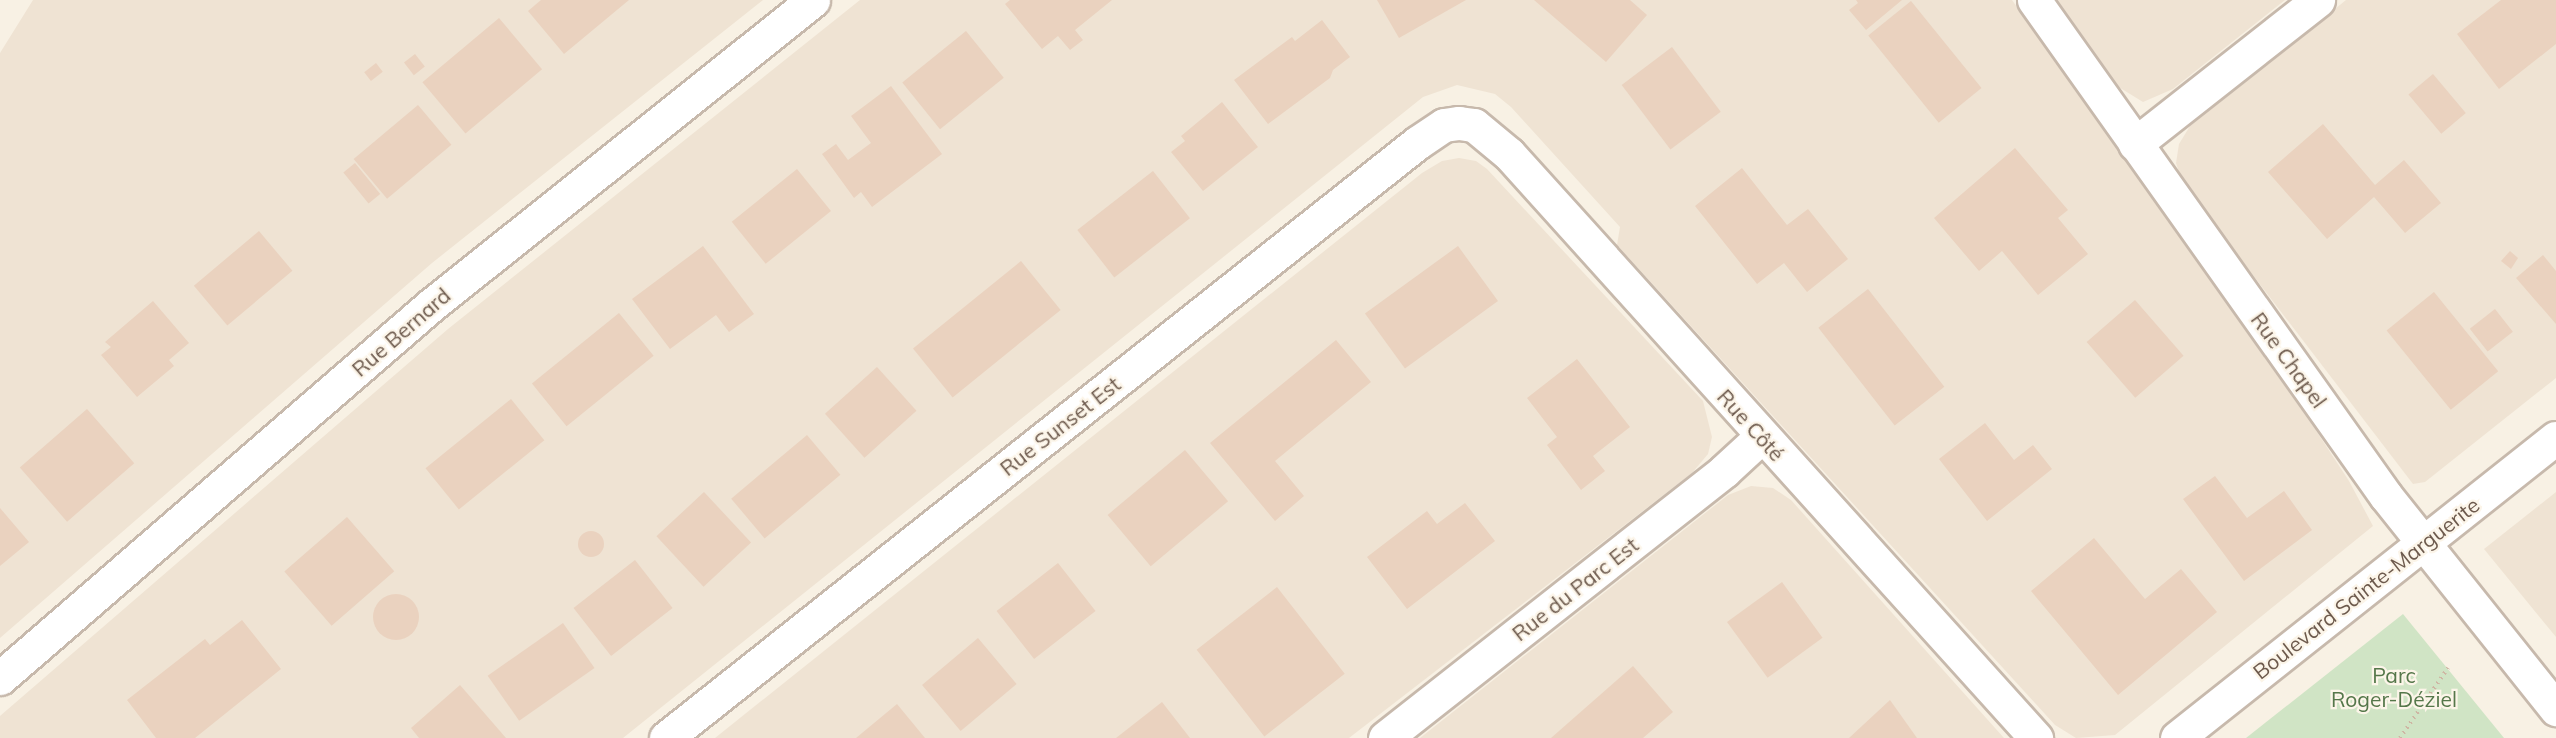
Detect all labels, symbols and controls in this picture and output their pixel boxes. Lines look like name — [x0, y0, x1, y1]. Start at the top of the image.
street label: Rue Bernard — [347, 283, 455, 381]
street label: Rue Chapel — [2246, 307, 2332, 413]
street label: Rue Sunset Est — [995, 371, 1125, 481]
street label: Rue Côté — [1712, 384, 1790, 466]
street label: Boulevard Sainte-Marguerite — [2248, 492, 2484, 684]
street label: Rue du Parc Est — [1507, 532, 1643, 646]
park label: Parc Roger-Déziel — [2331, 662, 2457, 712]

